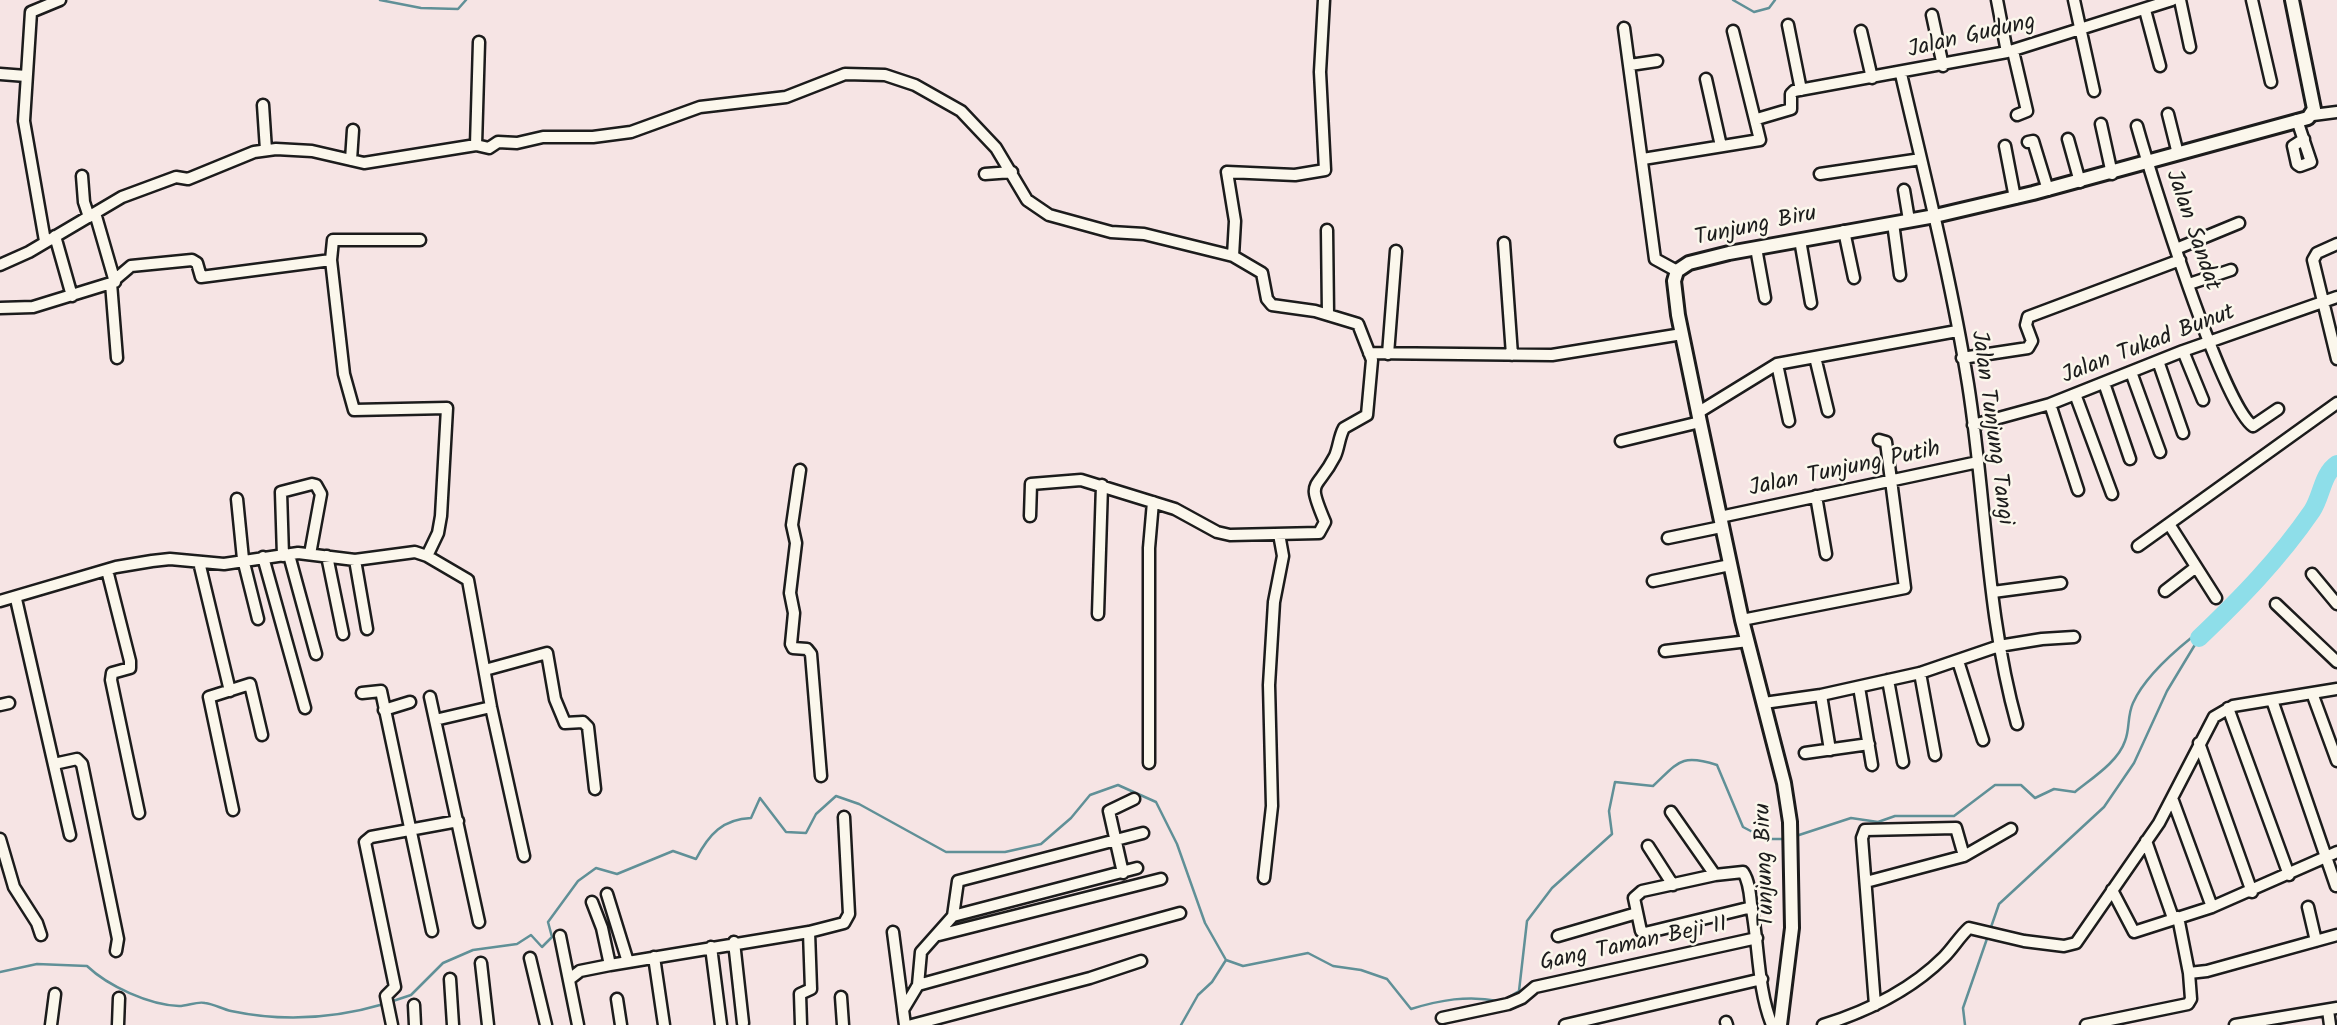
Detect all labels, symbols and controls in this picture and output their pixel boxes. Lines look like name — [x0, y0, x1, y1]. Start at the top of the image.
street label: Jalan Gudung — [1905, 10, 2039, 66]
street label: Jalan Sandat — [2157, 167, 2225, 295]
street label: Tunjung Biru — [1693, 202, 1819, 254]
street label: Jalan Tukad Bunut — [2059, 300, 2239, 392]
street label: Jalan Tunjung Tangi — [1963, 329, 2017, 527]
street label: Jalan Tunjung Putih — [1747, 437, 1943, 505]
street label: Tunjung Biru — [1751, 803, 1783, 927]
street label: Gang Taman Beji II — [1538, 913, 1730, 979]

